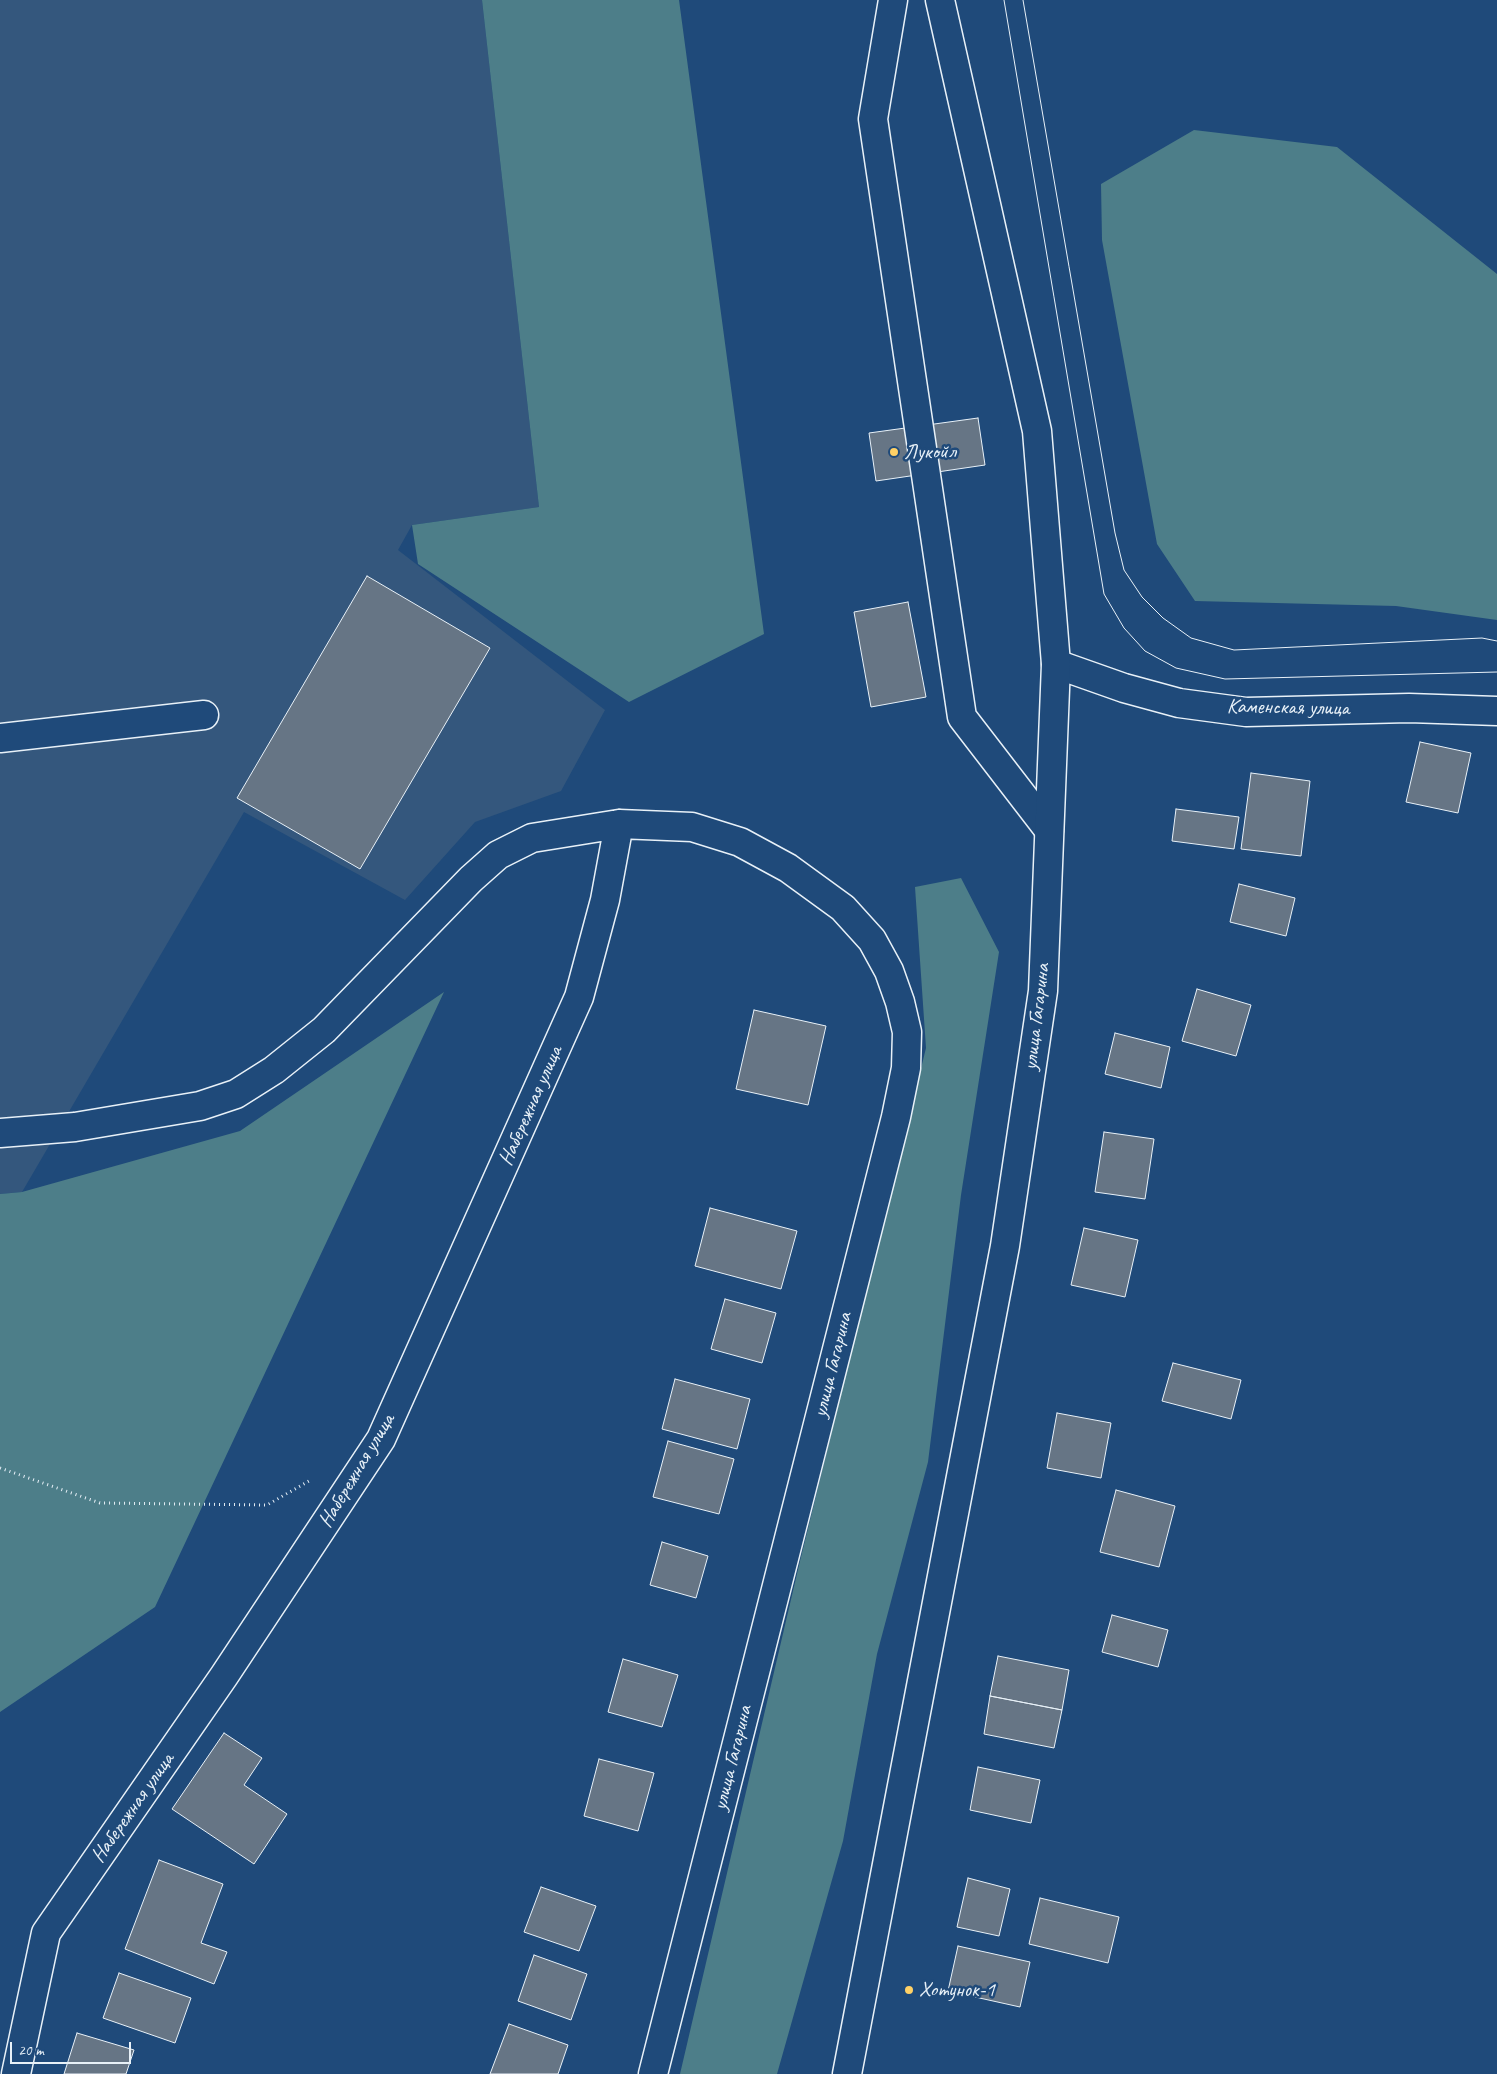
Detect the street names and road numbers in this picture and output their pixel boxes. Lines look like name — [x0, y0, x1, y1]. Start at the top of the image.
street label: Каменская улица — [1227, 694, 1349, 722]
street label: улица Гагарина — [1018, 962, 1056, 1072]
street label: Набережная улица — [493, 1042, 569, 1170]
street label: улица Гагарина — [808, 1310, 858, 1420]
street label: Набережная улица — [313, 1410, 401, 1532]
street label: улица Гагарина — [708, 1703, 758, 1813]
street label: Набережная улица — [86, 1748, 180, 1868]

